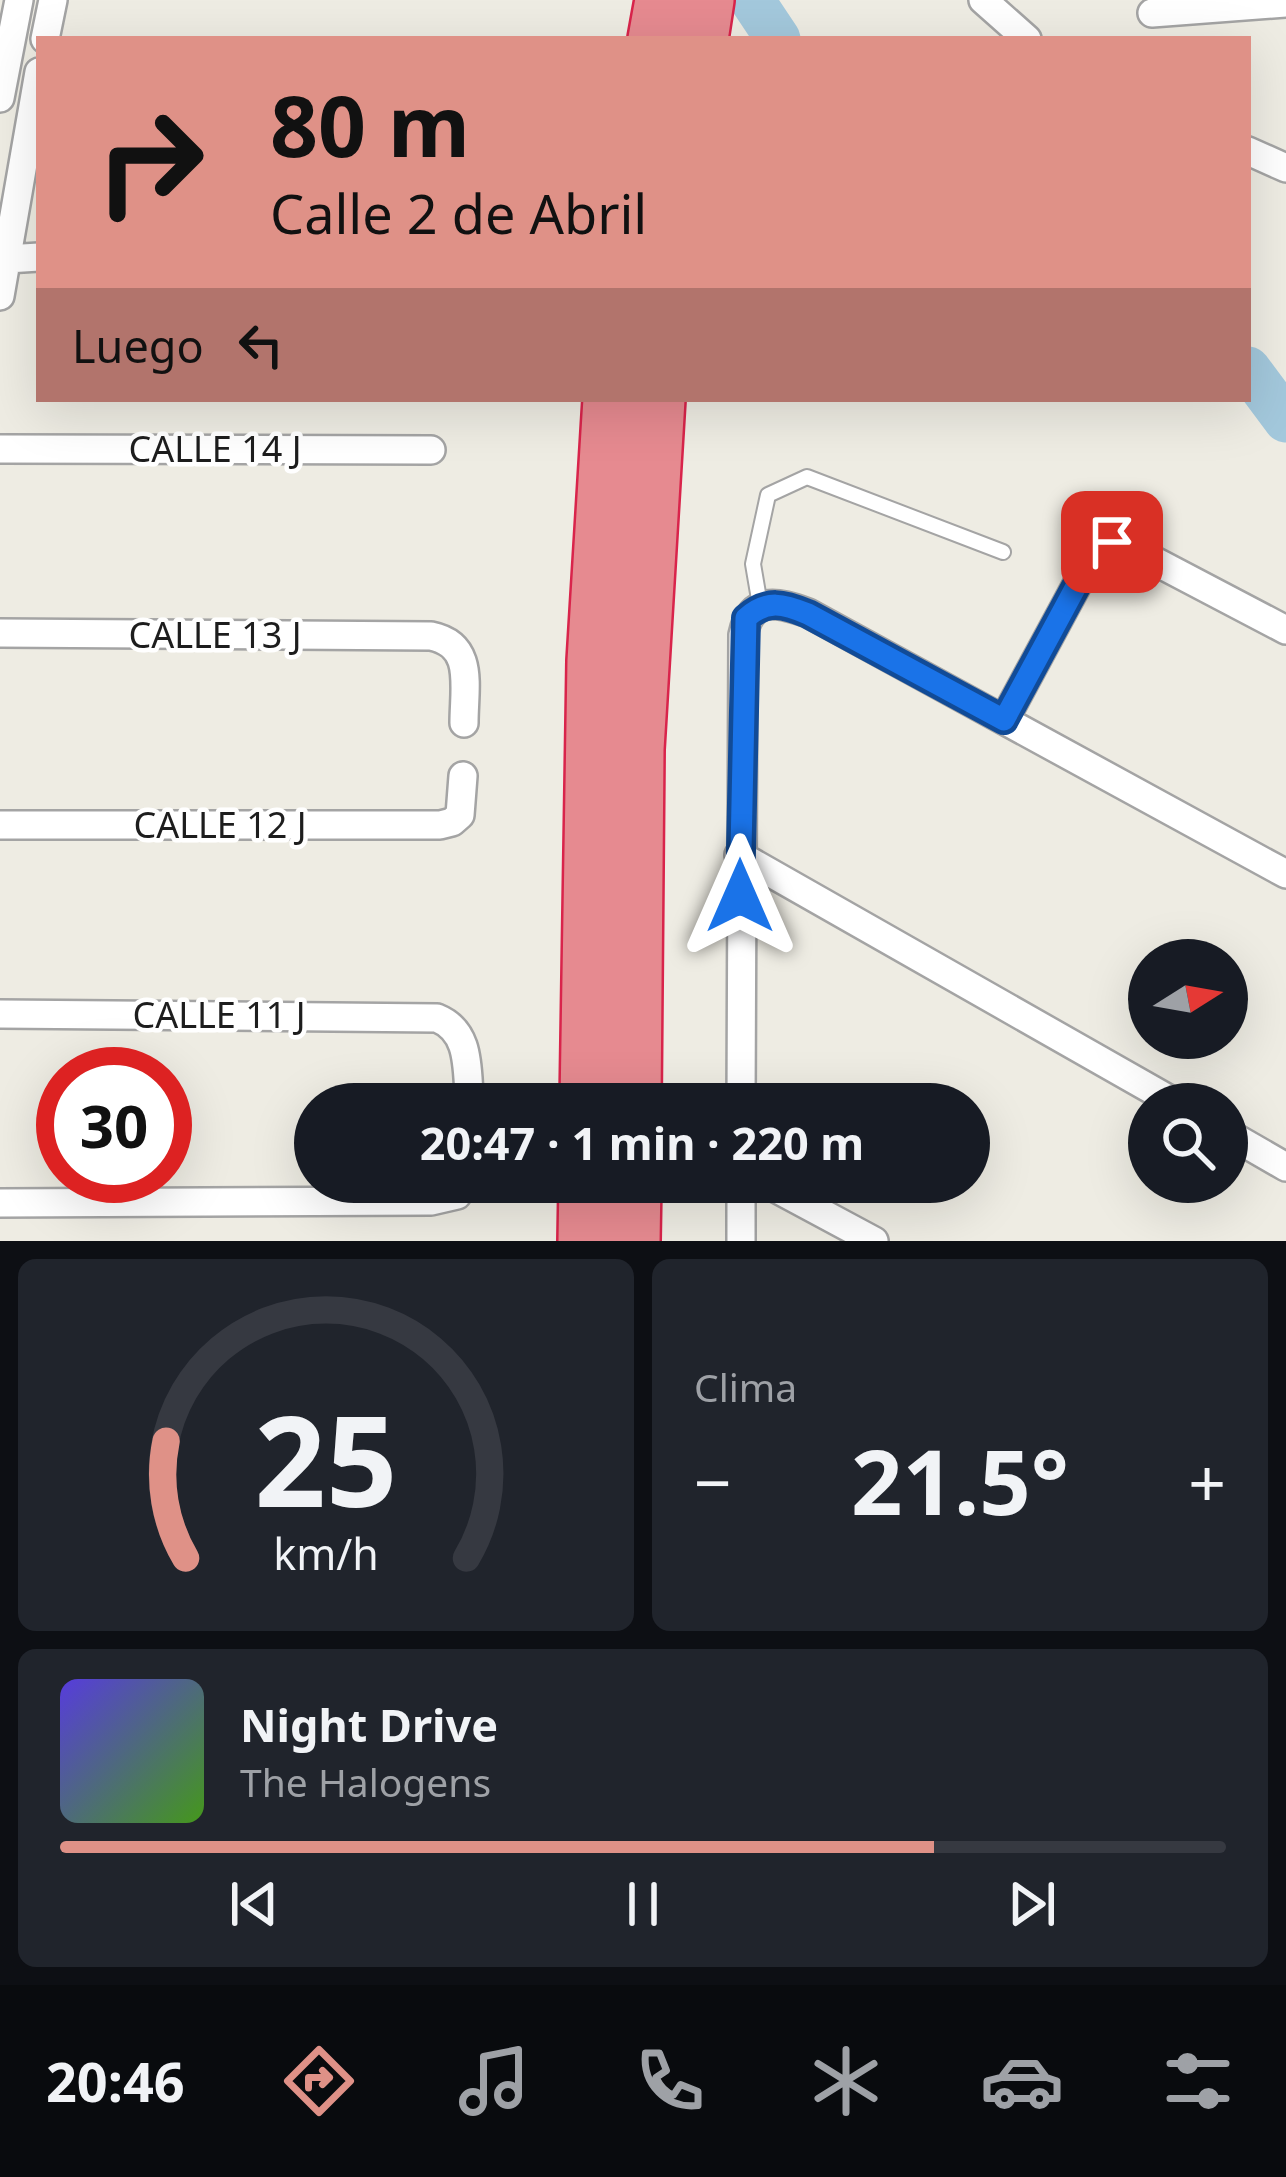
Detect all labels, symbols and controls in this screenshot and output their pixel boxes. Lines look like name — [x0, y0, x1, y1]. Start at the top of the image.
text: 80 m — [270, 67, 470, 182]
icon: right — [72, 84, 228, 240]
text: Calle 2 de Abril — [270, 176, 647, 250]
icon: left — [228, 312, 294, 378]
text: Luego — [72, 315, 204, 376]
street label: CALLE 14 J — [128, 424, 302, 473]
pin — [1061, 491, 1163, 593]
icon: arrive — [1079, 509, 1145, 575]
street label: CALLE 13 J — [128, 610, 302, 659]
street label: CALLE 12 J — [133, 800, 307, 849]
position arrow — [677, 833, 803, 959]
north arrow — [1128, 939, 1248, 1059]
map controls — [1128, 939, 1248, 1203]
street label: CALLE 11 J — [132, 990, 306, 1039]
speed limit sign: 30 — [36, 1047, 192, 1203]
button: search — [1128, 1083, 1248, 1203]
text: 20:47 · 1 min · 220 m — [420, 1112, 864, 1173]
text: Clima — [694, 1360, 797, 1413]
text: 25 — [255, 1374, 397, 1544]
text: 21.5° — [851, 1419, 1069, 1541]
text: − — [694, 1436, 732, 1526]
text: + — [1188, 1436, 1226, 1526]
text: km/h — [273, 1524, 379, 1583]
text: Night Drive — [240, 1694, 498, 1755]
text: The Halogens — [240, 1755, 491, 1808]
icon: previous — [221, 1871, 287, 1937]
icon: pause — [610, 1871, 676, 1937]
icon: next — [999, 1871, 1065, 1937]
icon: directions — [277, 2039, 361, 2123]
icon: music — [452, 2039, 536, 2123]
icon: phone — [628, 2039, 712, 2123]
icon: climate — [804, 2039, 888, 2123]
icon: car — [980, 2039, 1064, 2123]
icon: filters — [1156, 2039, 1240, 2123]
text: 20:46 — [46, 2044, 185, 2118]

